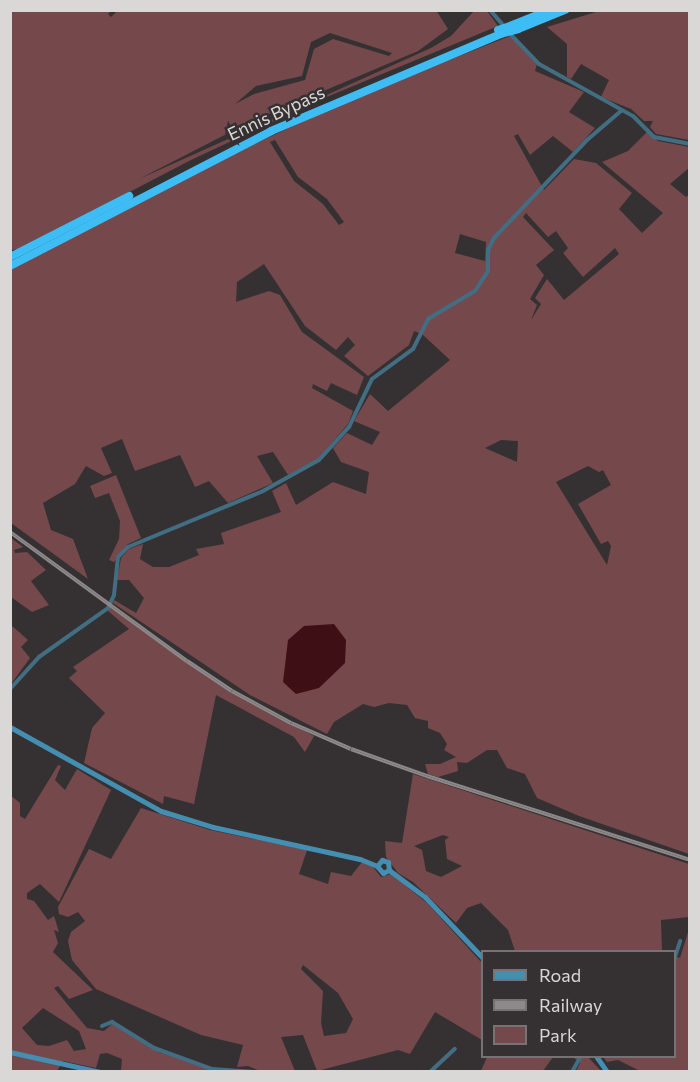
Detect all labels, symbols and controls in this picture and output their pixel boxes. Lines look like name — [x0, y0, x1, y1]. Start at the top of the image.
street label: Ennis Bypass — [224, 81, 328, 145]
legend — [481, 950, 676, 1058]
text: Road — [539, 964, 581, 986]
text: Railway — [539, 994, 602, 1016]
text: Park — [539, 1024, 577, 1046]

